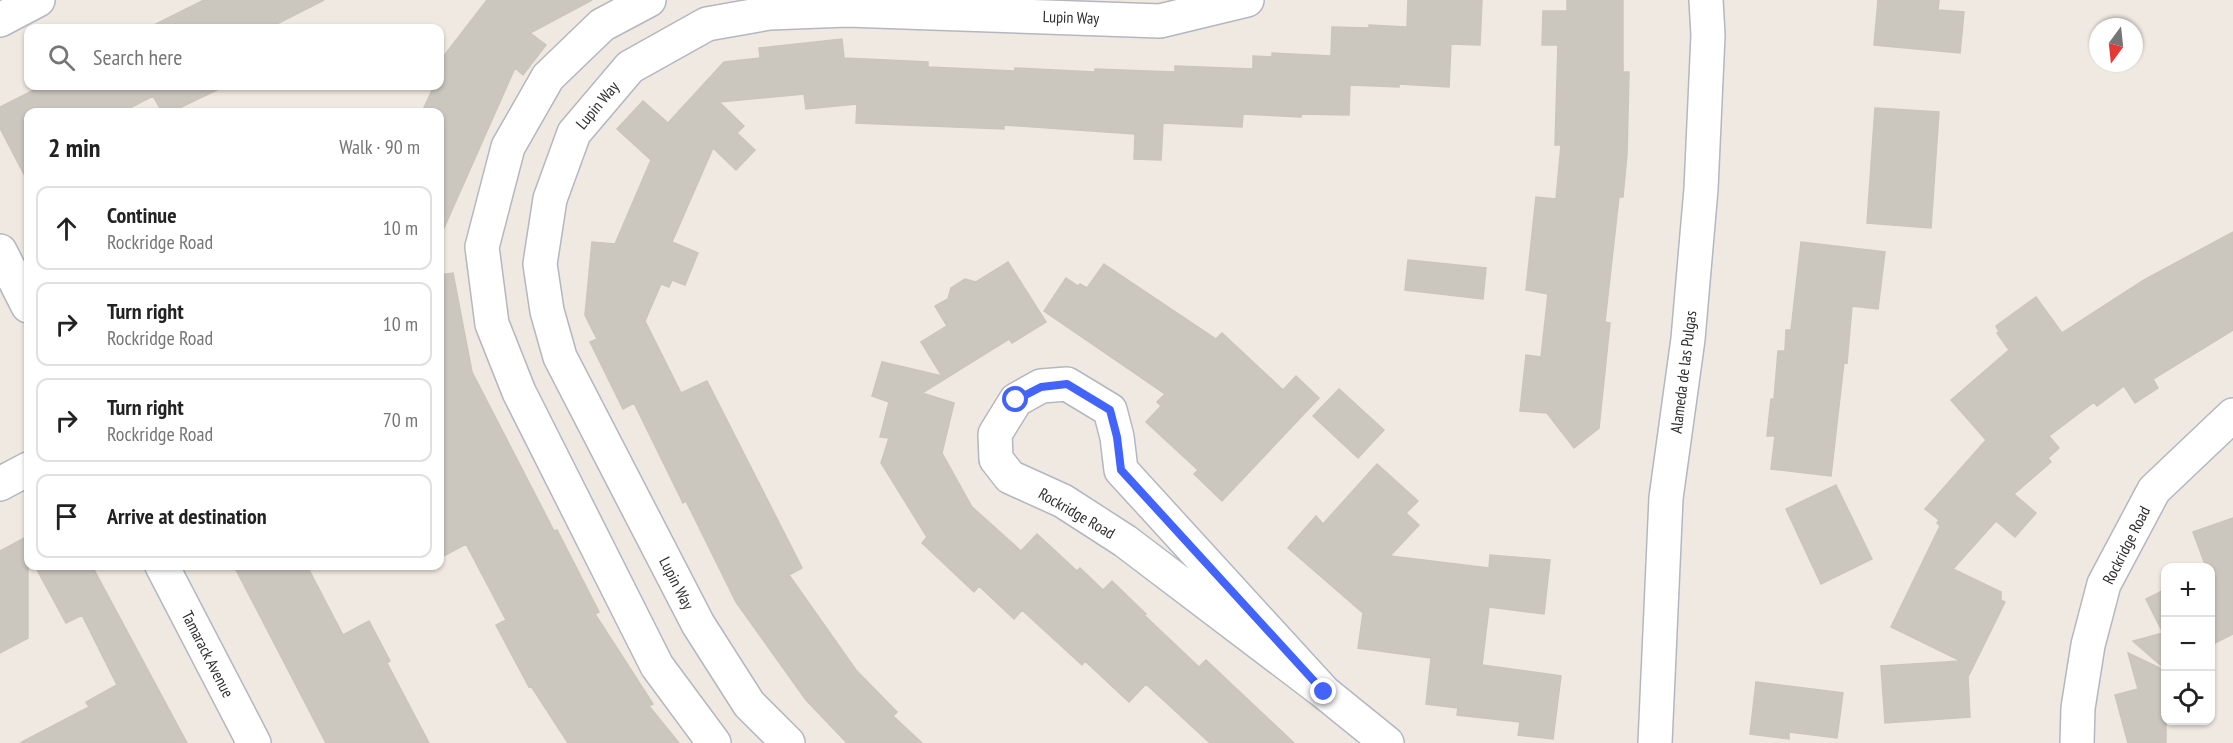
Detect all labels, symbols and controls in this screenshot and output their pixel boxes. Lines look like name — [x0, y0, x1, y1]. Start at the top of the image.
street label: Lupin Way — [1042, 6, 1100, 28]
north arrow — [2089, 18, 2143, 72]
search box — [24, 24, 444, 90]
icon: search — [45, 41, 78, 74]
text: Search here — [93, 43, 182, 71]
street label: Lupin Way — [571, 77, 623, 133]
text: 2 min — [48, 131, 101, 164]
text: Walk · 90 m — [339, 134, 420, 160]
text: Continue — [107, 201, 177, 229]
icon: ahead — [50, 212, 83, 245]
text: 10 m — [383, 215, 418, 241]
text: Rockridge Road — [107, 229, 213, 255]
text: Turn right — [107, 297, 184, 325]
icon: right — [50, 308, 83, 341]
street label: Alameda de las Pulgas — [1666, 309, 1700, 435]
text: 10 m — [383, 311, 418, 337]
text: Rockridge Road — [107, 325, 213, 351]
route start — [1002, 386, 1028, 412]
text: Turn right — [107, 393, 184, 421]
icon: right — [50, 404, 83, 437]
text: 70 m — [383, 407, 418, 433]
text: Rockridge Road — [107, 421, 213, 447]
street label: Rockridge Road — [1035, 483, 1119, 543]
icon: arrive — [50, 500, 83, 533]
text: Arrive at destination — [107, 502, 267, 530]
street label: Rockridge Road — [2098, 503, 2154, 587]
street label: Lupin Way — [655, 553, 699, 613]
map controls — [2161, 563, 2215, 725]
button: + — [2161, 563, 2215, 617]
street label: Tamarack Avenue — [178, 607, 238, 701]
button: − — [2161, 617, 2215, 671]
button: locate — [2161, 671, 2215, 725]
route end — [1310, 678, 1336, 704]

